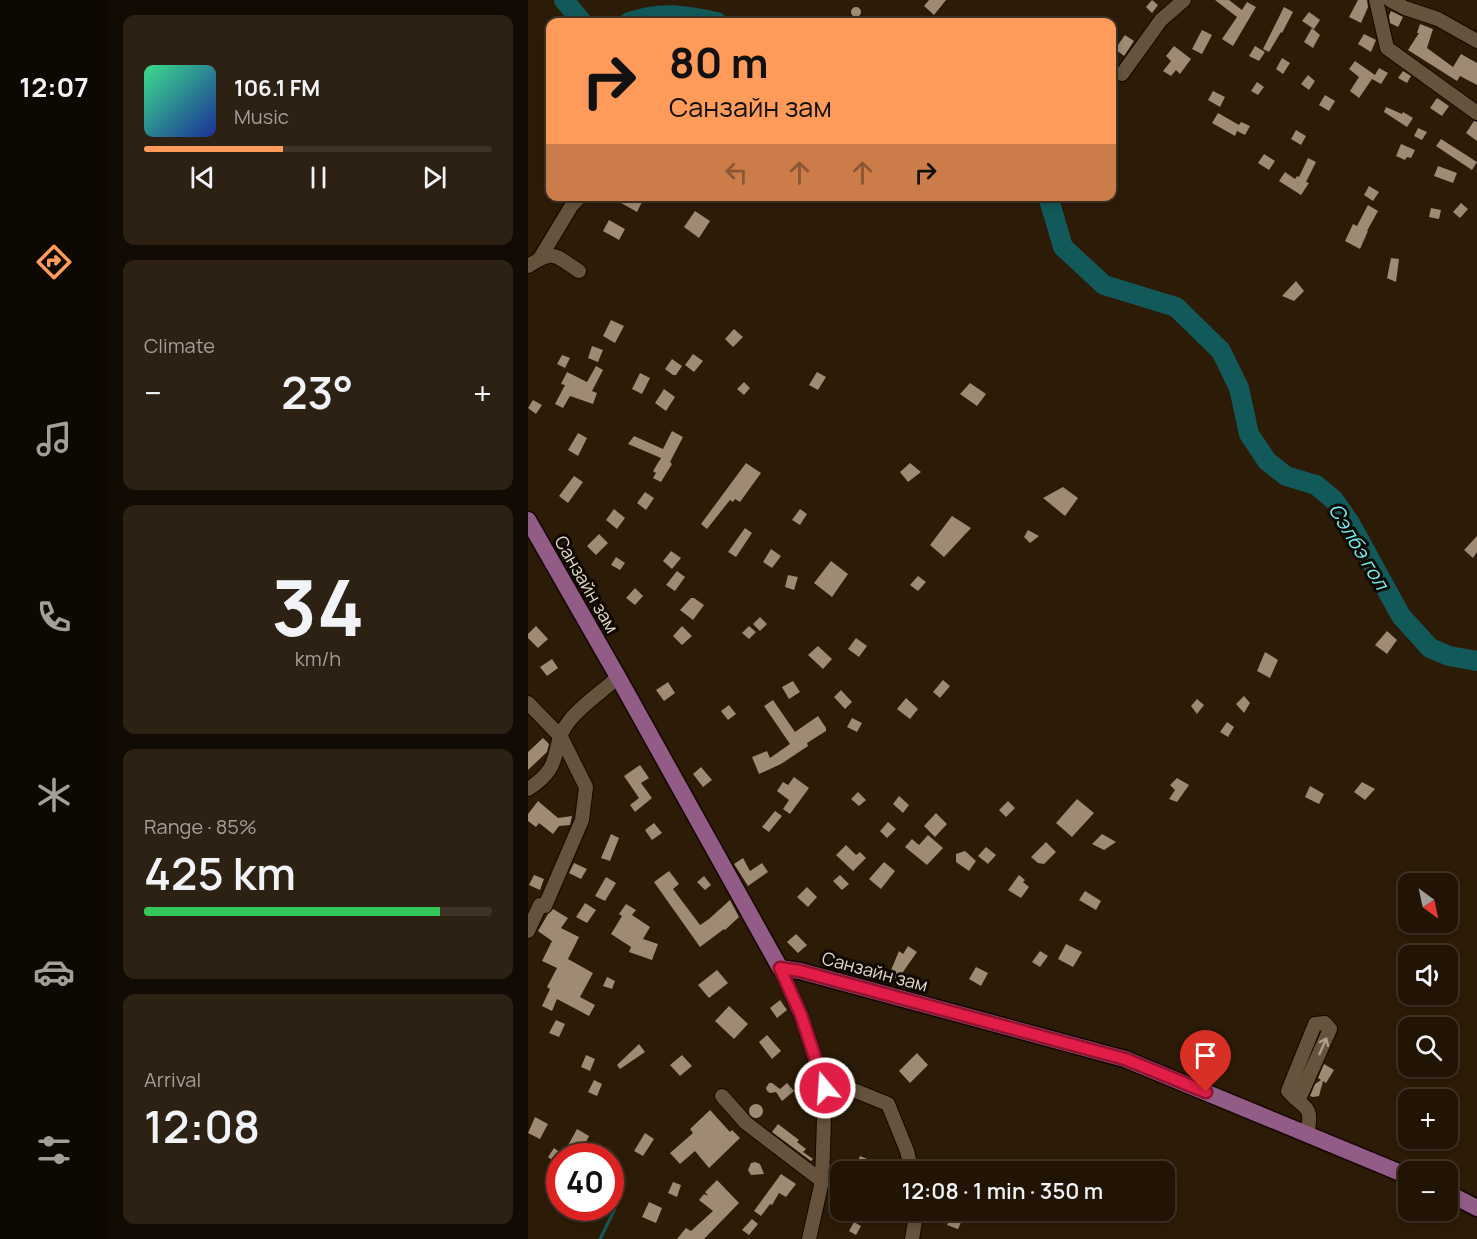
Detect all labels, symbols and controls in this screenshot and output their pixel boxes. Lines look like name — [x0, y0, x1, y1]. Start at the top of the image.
text: 80 m — [669, 33, 769, 91]
icon: right — [570, 42, 648, 120]
text: 12:07 — [19, 68, 89, 105]
text: 106.1 FM — [234, 73, 320, 103]
text: Санзайн зам — [669, 88, 832, 125]
text: Music — [234, 103, 289, 130]
icon: left — [720, 156, 753, 189]
icon: ahead — [783, 156, 816, 189]
icon: ahead — [846, 156, 879, 189]
icon: right — [909, 156, 942, 189]
icon: previous — [186, 161, 219, 194]
icon: pause — [302, 161, 335, 194]
icon: next — [418, 161, 451, 194]
icon: directions — [33, 241, 75, 283]
text: Climate — [144, 332, 215, 359]
text: 23° — [281, 361, 354, 423]
text: − — [144, 370, 162, 415]
text: + — [473, 370, 492, 415]
icon: music — [33, 418, 75, 460]
water label: Сэлбэ гол — [1323, 498, 1396, 595]
street label: Санзайн зам — [549, 531, 625, 637]
text: 34 — [272, 553, 364, 659]
icon: phone — [33, 596, 75, 638]
text: km/h — [295, 645, 341, 672]
icon: climate — [33, 774, 75, 816]
text: Range · 85% — [144, 813, 257, 840]
text: 425 km — [144, 842, 296, 904]
north arrow — [1398, 873, 1458, 933]
map controls — [1398, 873, 1458, 1221]
street label: Санзайн зам — [819, 945, 931, 997]
button: sound — [1398, 945, 1458, 1005]
icon: car — [33, 951, 75, 993]
button: search — [1398, 1017, 1458, 1077]
pin — [1180, 1030, 1231, 1092]
one-way arrow — [1318, 1037, 1329, 1055]
icon: arrive — [1189, 1039, 1222, 1072]
position arrow — [793, 1056, 857, 1120]
text: Arrival — [144, 1066, 201, 1093]
button: + — [1398, 1089, 1458, 1149]
text: 12:08 — [144, 1095, 260, 1157]
icon: filters — [33, 1129, 75, 1171]
speed limit sign: 40 — [546, 1143, 624, 1221]
button: − — [1398, 1161, 1458, 1221]
text: 12:08 · 1 min · 350 m — [902, 1176, 1103, 1206]

